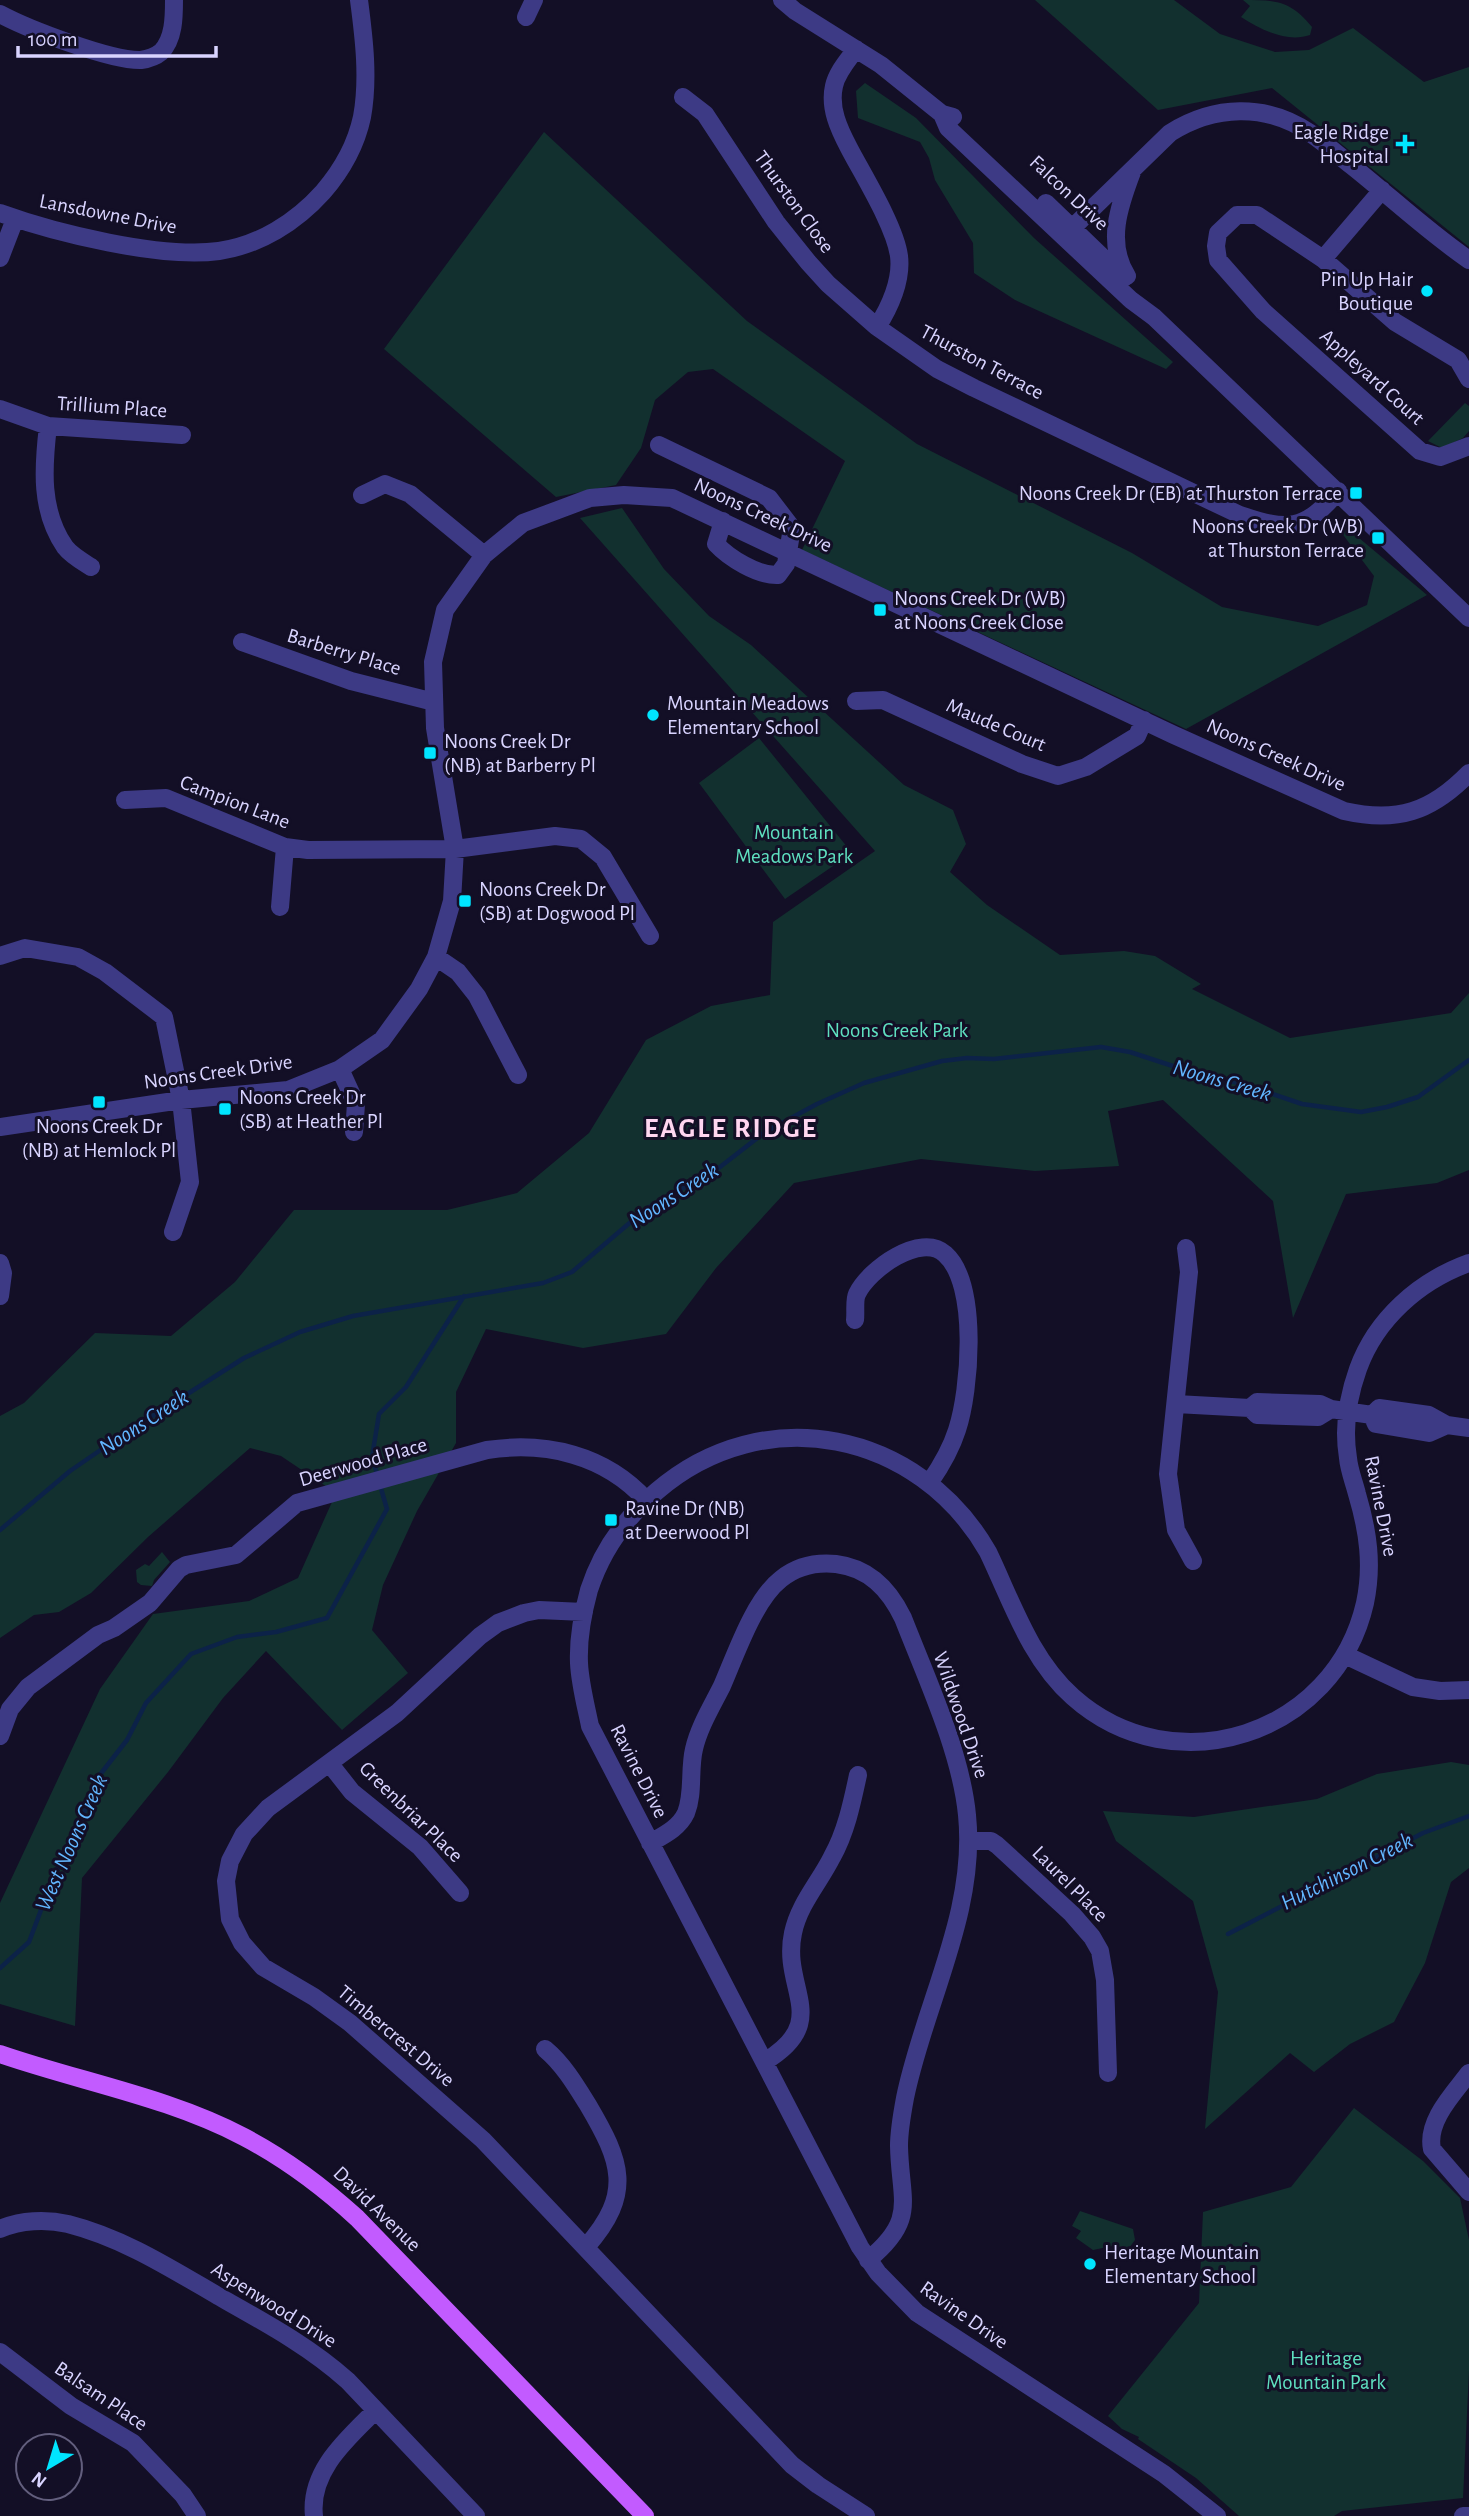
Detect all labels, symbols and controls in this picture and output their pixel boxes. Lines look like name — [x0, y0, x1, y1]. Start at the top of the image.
scale bar — [18, 14, 215, 58]
text: 100 m — [28, 29, 78, 50]
place label: Eagle Ridge Hospital — [1294, 122, 1389, 167]
marker: Eagle Ridge Hospital — [1395, 134, 1415, 154]
street label: Thurston Close — [750, 147, 838, 257]
street label: Falcon Drive — [1025, 151, 1113, 235]
street label: Lansdowne Drive — [38, 190, 178, 238]
place label: Pin Up Hair Boutique — [1320, 269, 1413, 314]
marker: Pin Up Hair Boutique — [1419, 283, 1435, 299]
street label: Thurston Terrace — [917, 321, 1047, 403]
street label: Appleyard Court — [1316, 325, 1428, 429]
street label: Trillium Place — [56, 393, 168, 421]
street label: Noons Creek Drive — [691, 474, 835, 556]
place label: Noons Creek Dr (EB) at Thurston Terrace — [1019, 483, 1342, 504]
marker: Noons Creek Dr (EB) at Thurston Terrace — [1348, 485, 1364, 501]
place label: Noons Creek Dr (WB) at Thurston Terrace — [1192, 516, 1364, 561]
marker: Noons Creek Dr (WB) at Thurston Terrace — [1370, 530, 1386, 546]
place label: Noons Creek Dr (WB) at Noons Creek Close — [894, 588, 1066, 633]
marker: Noons Creek Dr (WB) at Noons Creek Close — [872, 602, 888, 618]
street label: Barberry Place — [285, 625, 403, 679]
place label: Mountain Meadows Elementary School — [667, 693, 829, 738]
street label: Maude Court — [943, 695, 1049, 755]
marker: Mountain Meadows Elementary School — [645, 707, 661, 723]
street label: Noons Creek Drive — [1203, 715, 1349, 795]
place label: Noons Creek Dr (NB) at Barberry Pl — [444, 731, 596, 776]
marker: Noons Creek Dr (NB) at Barberry Pl — [422, 745, 438, 761]
street label: Campion Lane — [177, 771, 293, 833]
park label: Mountain Meadows Park — [735, 822, 853, 867]
place label: Noons Creek Dr (SB) at Dogwood Pl — [479, 879, 635, 924]
marker: Noons Creek Dr (SB) at Dogwood Pl — [457, 893, 473, 909]
park label: Noons Creek Park — [826, 1020, 969, 1041]
street label: Noons Creek Drive — [142, 1051, 294, 1093]
water label: Noons Creek — [1170, 1056, 1274, 1106]
place label: Noons Creek Dr (SB) at Heather Pl — [239, 1087, 383, 1132]
marker: Noons Creek Dr (NB) at Hemlock Pl — [91, 1094, 107, 1110]
marker: Noons Creek Dr (SB) at Heather Pl — [217, 1101, 233, 1117]
district label: EAGLE RIDGE — [644, 1115, 818, 1143]
place label: Noons Creek Dr (NB) at Hemlock Pl — [22, 1116, 176, 1161]
water label: Noons Creek — [625, 1159, 723, 1233]
water label: Noons Creek — [95, 1386, 193, 1460]
street label: Deerwood Place — [296, 1434, 430, 1490]
street label: Ravine Drive — [1361, 1454, 1401, 1558]
place label: Ravine Dr (NB) at Deerwood Pl — [625, 1498, 750, 1543]
marker: Ravine Dr (NB) at Deerwood Pl — [603, 1512, 619, 1528]
street label: Wildwood Drive — [930, 1649, 992, 1781]
street label: Ravine Drive — [606, 1721, 672, 1821]
street label: Greenbriar Place — [355, 1758, 467, 1866]
water label: West Noons Creek — [32, 1771, 112, 1915]
water label: Hutchinson Creek — [1277, 1829, 1417, 1915]
street label: Laurel Place — [1028, 1842, 1112, 1926]
street label: Timbercrest Drive — [334, 1981, 458, 2091]
street label: David Avenue — [329, 2162, 425, 2256]
place label: Heritage Mountain Elementary School — [1104, 2242, 1259, 2287]
marker: Heritage Mountain Elementary School — [1082, 2256, 1098, 2272]
street label: Aspenwood Drive — [208, 2258, 340, 2352]
street label: Ravine Drive — [916, 2277, 1012, 2353]
park label: Heritage Mountain Park — [1266, 2348, 1386, 2393]
street label: Balsam Place — [51, 2357, 151, 2435]
north arrow — [14, 2432, 84, 2502]
text: N — [28, 2468, 51, 2491]

